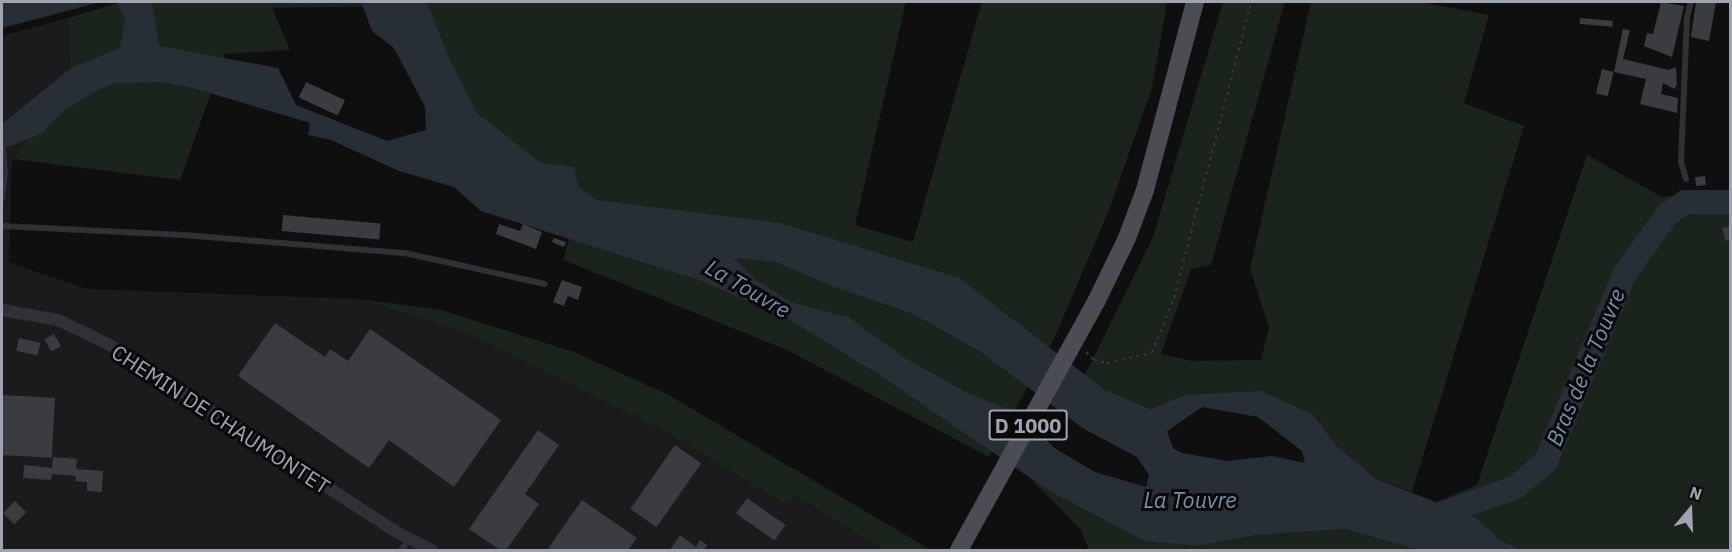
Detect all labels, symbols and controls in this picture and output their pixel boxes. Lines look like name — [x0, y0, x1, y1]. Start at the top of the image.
water label: La Touvre — [701, 253, 795, 323]
water label: Bras de la Touvre — [1540, 285, 1630, 449]
street label: CHEMIN DE CHAUMONTET — [107, 339, 335, 499]
road number: D 1000 — [988, 408, 1068, 442]
north arrow — [1660, 480, 1720, 540]
text: N — [1687, 482, 1705, 504]
water label: La Touvre — [1143, 487, 1237, 513]

